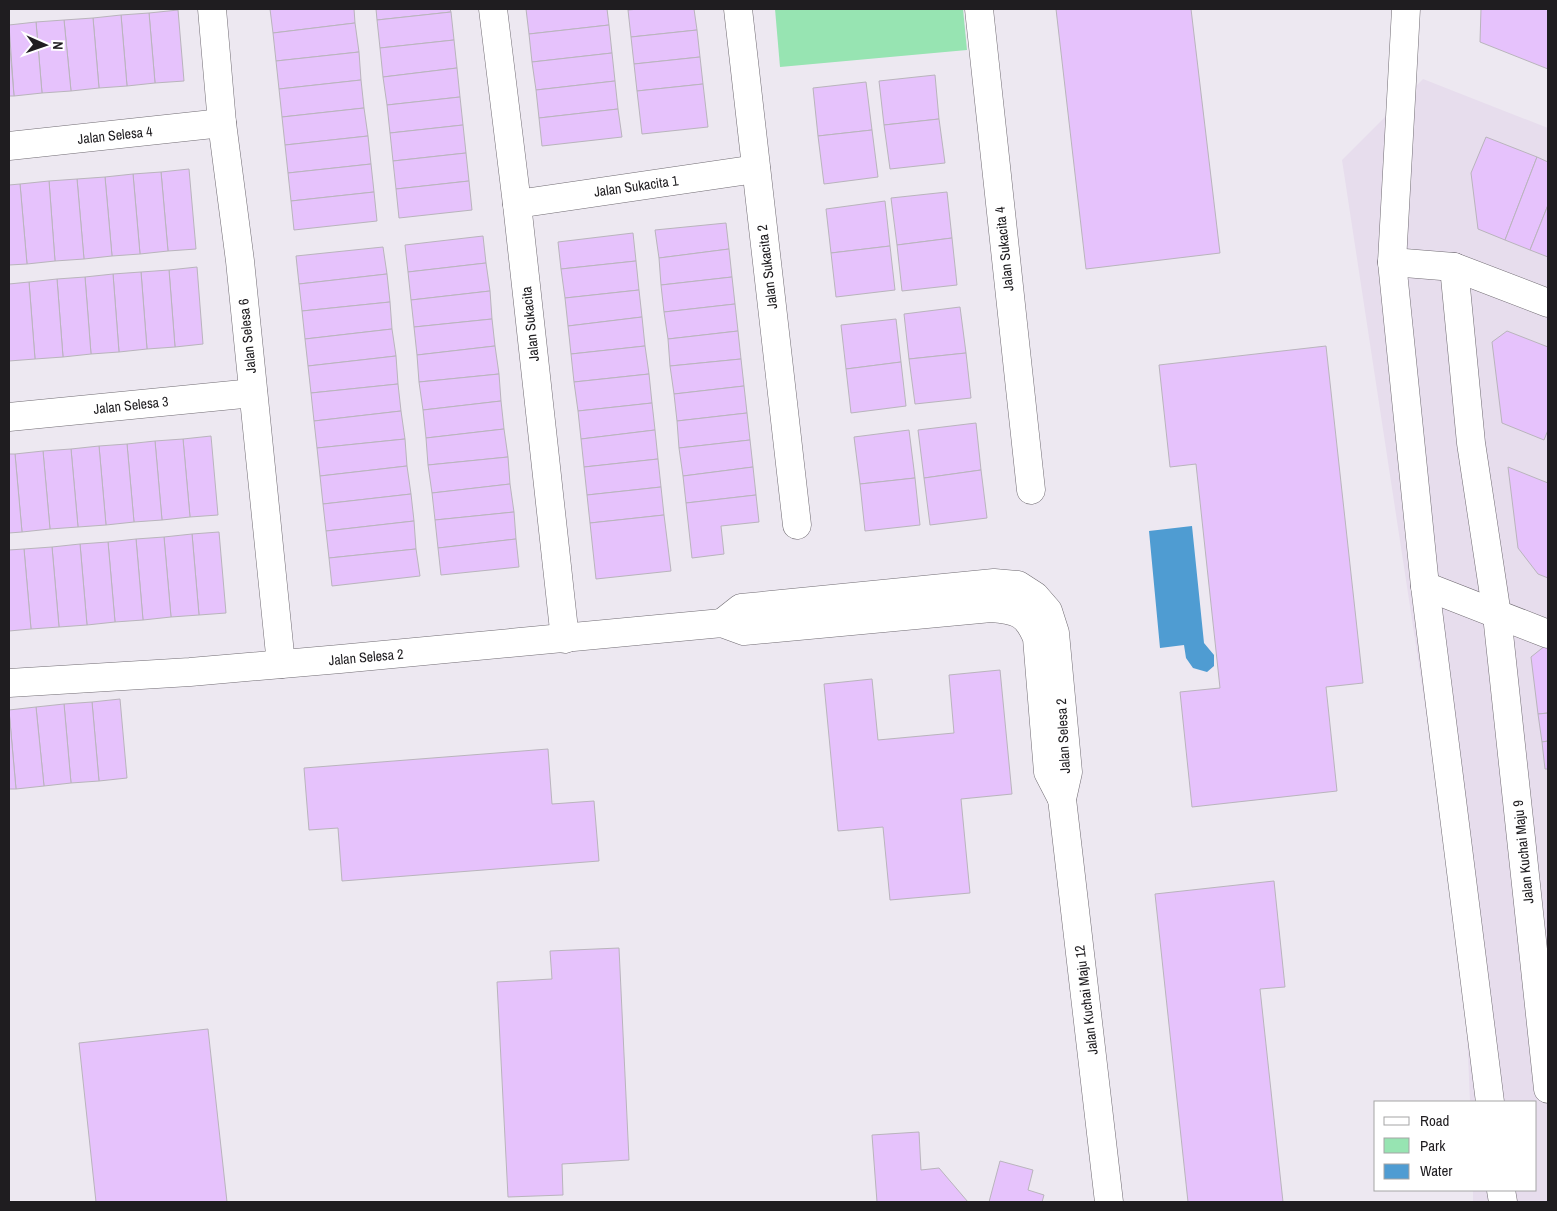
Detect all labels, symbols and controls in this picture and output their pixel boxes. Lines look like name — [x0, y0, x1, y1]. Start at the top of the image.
north arrow — [20, 20, 70, 70]
text: N — [49, 41, 67, 50]
street label: Jalan Selesa 4 — [77, 122, 154, 148]
street label: Jalan Sukacita 1 — [593, 171, 680, 201]
street label: Jalan Sukacita 4 — [991, 205, 1017, 292]
street label: Jalan Sukacita 2 — [753, 224, 781, 310]
street label: Jalan Sukacita — [517, 285, 543, 362]
street label: Jalan Selesa 6 — [234, 298, 260, 374]
street label: Jalan Selesa 3 — [93, 392, 169, 418]
street label: Jalan Selesa 2 — [328, 645, 404, 669]
street label: Jalan Selesa 2 — [1052, 698, 1074, 774]
street label: Jalan Kuchai Maju 9 — [1509, 799, 1537, 905]
street label: Jalan Kuchai Maju 12 — [1070, 944, 1102, 1056]
legend — [1374, 1101, 1537, 1191]
text: Road — [1420, 1110, 1449, 1131]
text: Park — [1420, 1135, 1446, 1156]
text: Water — [1420, 1160, 1452, 1181]

